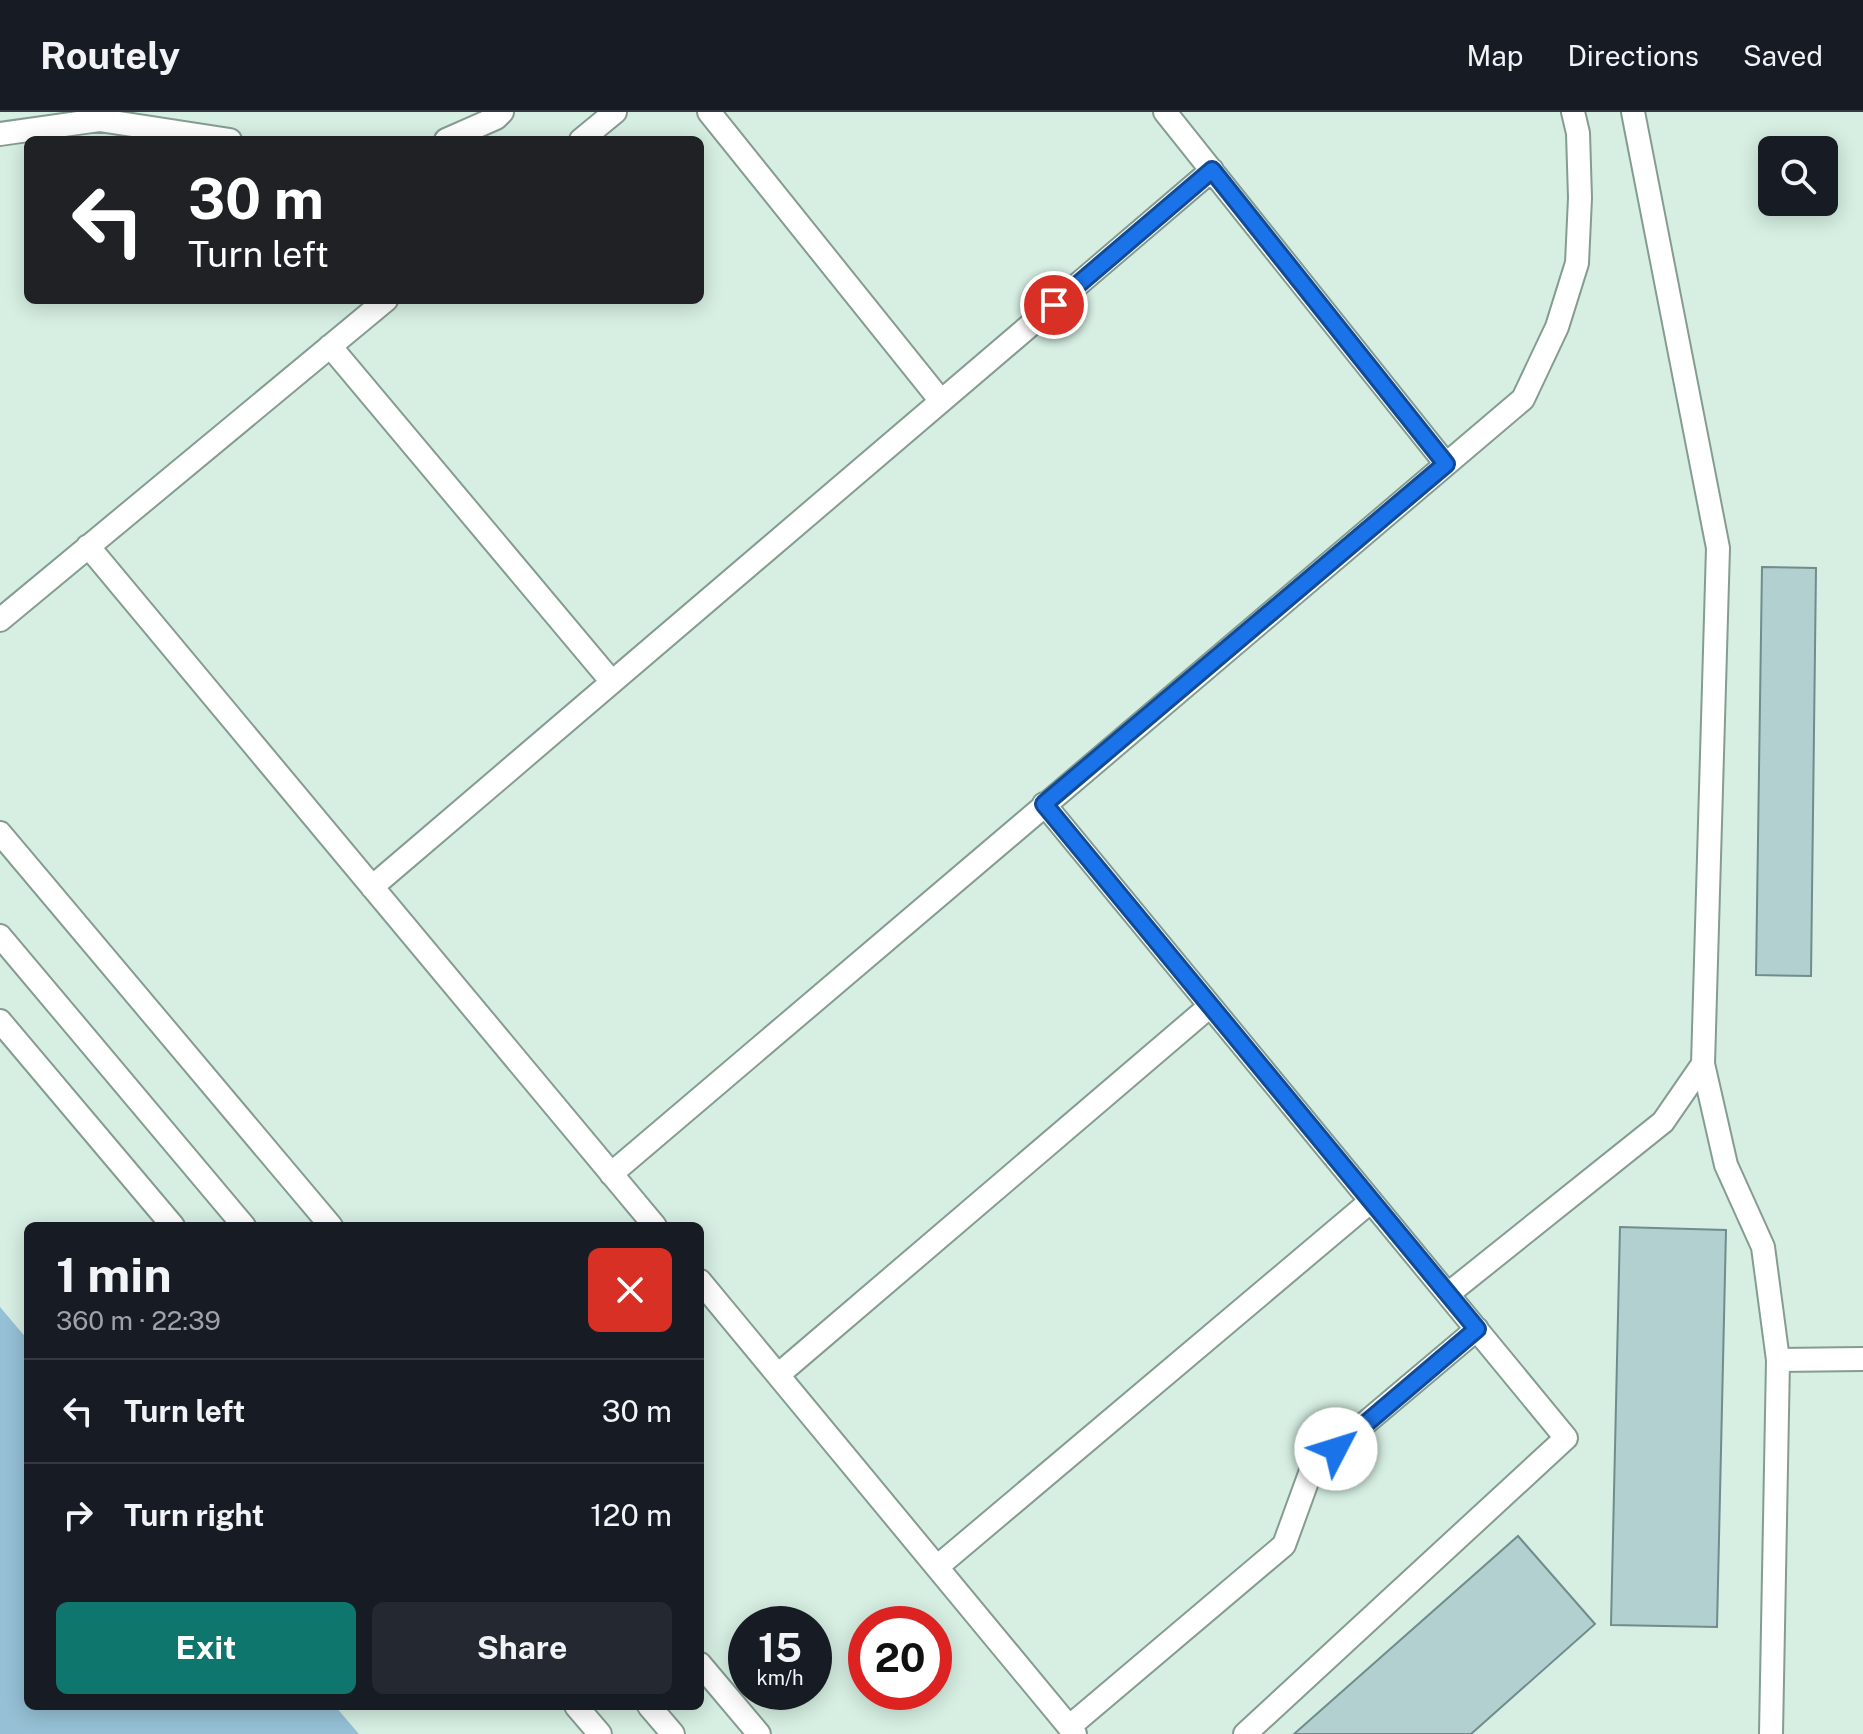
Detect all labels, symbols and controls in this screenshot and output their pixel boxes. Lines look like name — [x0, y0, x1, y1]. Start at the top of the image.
text: Routely — [40, 33, 180, 78]
text: Map — [1467, 39, 1523, 72]
text: Directions — [1567, 39, 1699, 72]
text: Saved — [1743, 39, 1823, 72]
map controls — [1758, 136, 1838, 216]
button: search — [1758, 136, 1838, 216]
text: 30 m — [188, 166, 324, 232]
icon: left — [56, 168, 160, 272]
text: Turn left — [188, 233, 329, 275]
pin — [1020, 271, 1088, 339]
icon: arrive — [1032, 283, 1076, 327]
text: 1 min — [56, 1246, 172, 1303]
button: close — [588, 1248, 672, 1332]
text: 360 m · 22:39 — [56, 1305, 221, 1336]
icon: left — [56, 1389, 100, 1433]
text: Turn left — [124, 1393, 245, 1429]
text: 30 m — [602, 1393, 672, 1429]
position arrow — [1294, 1407, 1378, 1491]
icon: right — [56, 1493, 100, 1537]
text: Turn right — [124, 1497, 264, 1533]
text: 120 m — [590, 1497, 672, 1533]
button: Exit — [56, 1602, 356, 1694]
button: Share — [372, 1602, 672, 1694]
speed limit sign: 20 — [848, 1606, 952, 1710]
text: 15 — [758, 1624, 802, 1671]
text: km/h — [756, 1666, 804, 1690]

